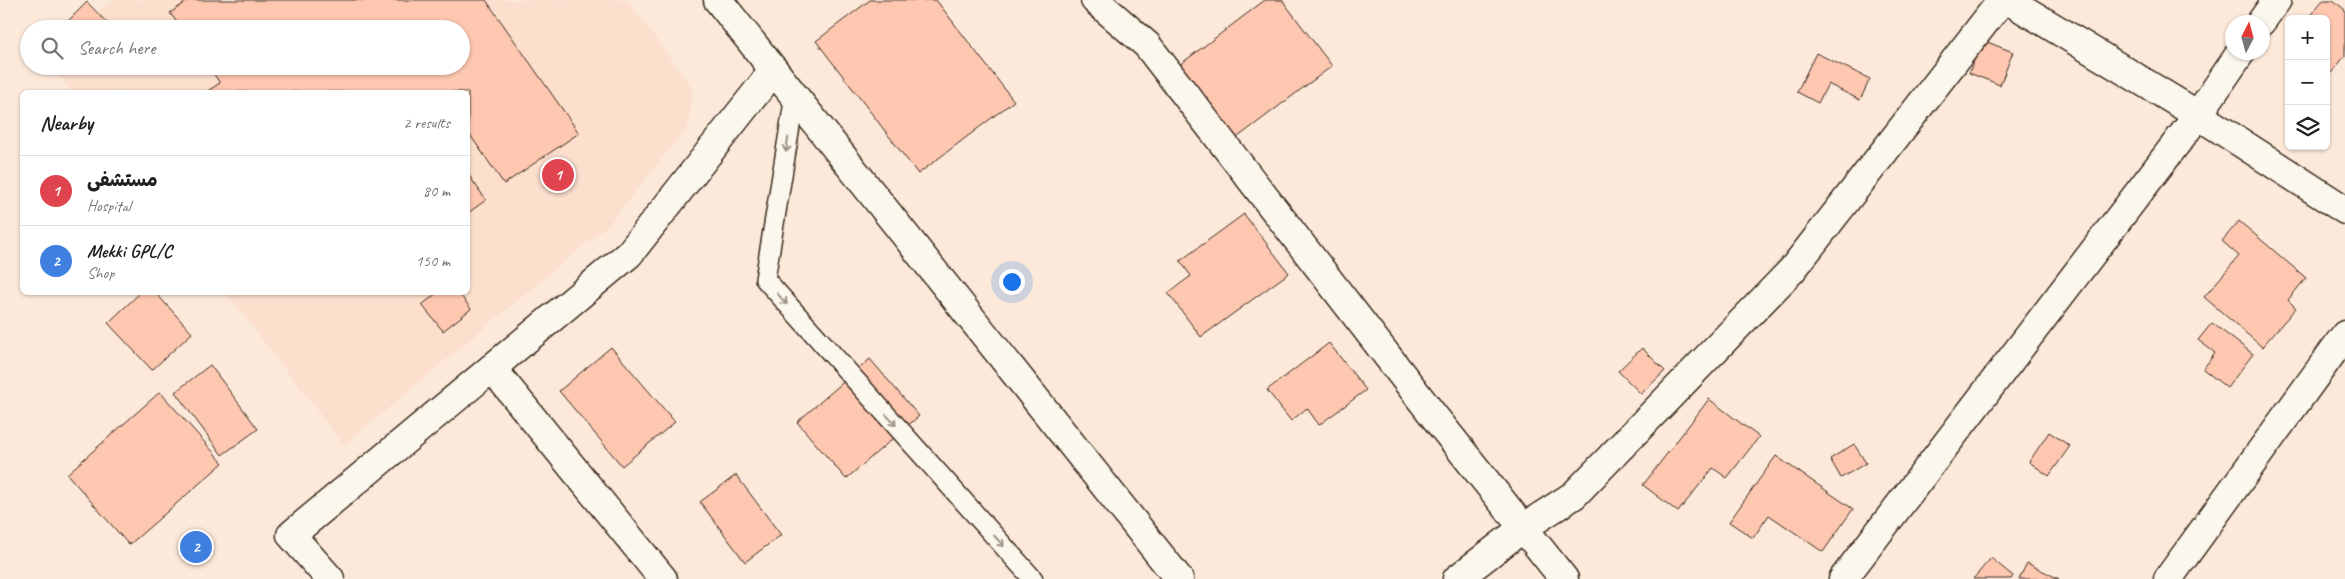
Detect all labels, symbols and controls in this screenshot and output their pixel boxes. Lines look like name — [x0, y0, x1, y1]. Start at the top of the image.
north arrow — [2225, 15, 2270, 60]
map controls — [2285, 15, 2330, 150]
button: + — [2285, 15, 2330, 60]
search box — [20, 20, 470, 75]
icon: search — [38, 34, 66, 62]
text: Search here — [78, 36, 155, 60]
button: − — [2285, 60, 2330, 105]
button: layers — [2285, 105, 2330, 150]
text: Nearby — [40, 110, 93, 136]
text: 2 results — [403, 113, 450, 133]
one-way arrow — [781, 136, 791, 152]
pin: 1 — [542, 156, 574, 194]
text: مستشفى — [87, 168, 158, 192]
text: 1 — [52, 181, 60, 201]
text: 80 m — [423, 181, 450, 201]
text: Hospital — [87, 196, 131, 216]
text: Mekki GPL/C — [87, 239, 172, 263]
text: 2 — [52, 251, 60, 271]
text: 150 m — [416, 251, 450, 271]
text: Shop — [87, 263, 114, 283]
your location — [999, 269, 1025, 295]
one-way arrow — [777, 292, 788, 305]
one-way arrow — [885, 413, 896, 426]
pin: 2 — [180, 528, 212, 566]
one-way arrow — [993, 535, 1005, 548]

